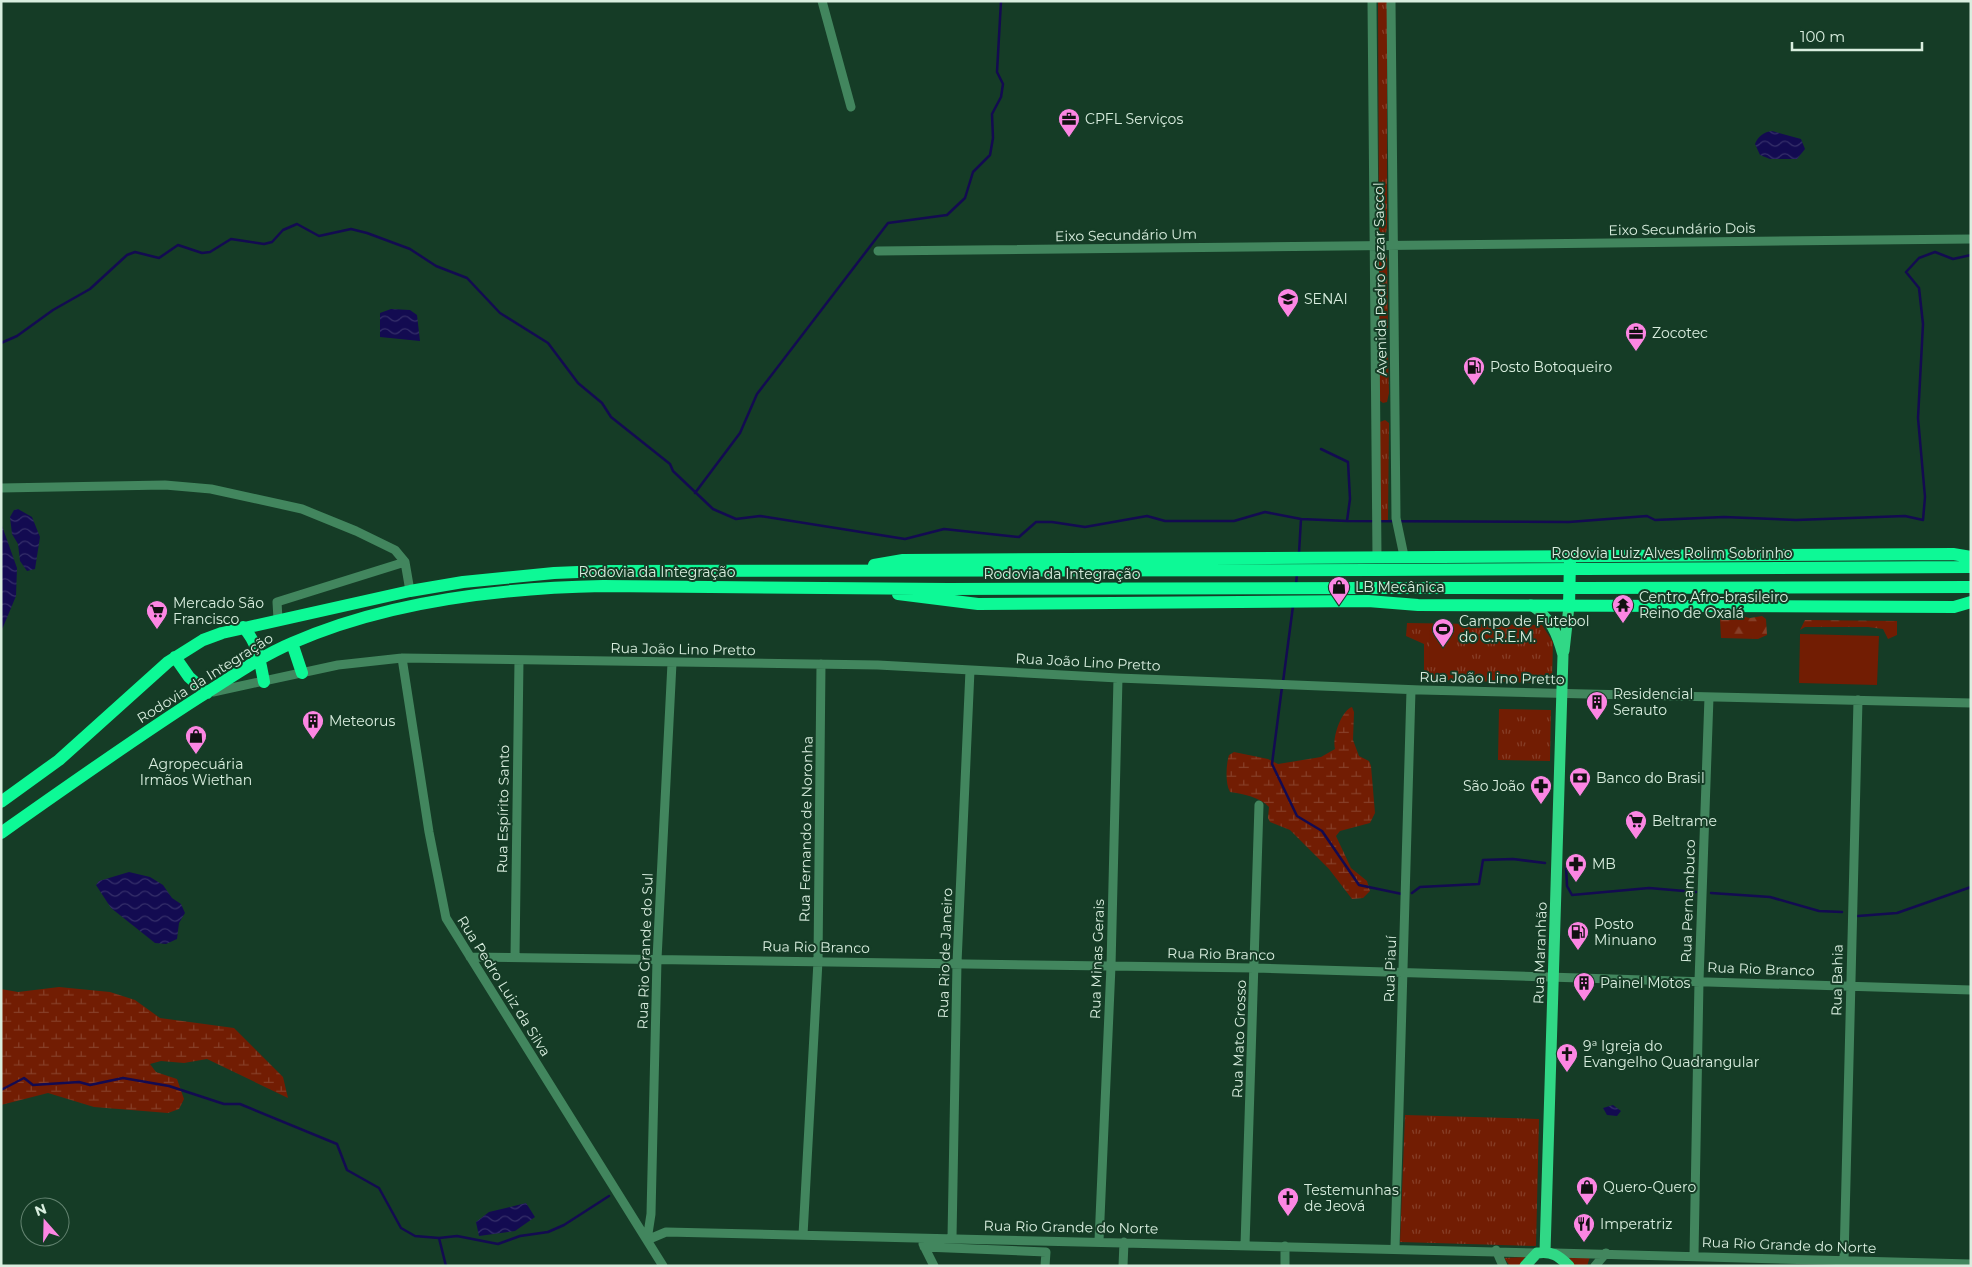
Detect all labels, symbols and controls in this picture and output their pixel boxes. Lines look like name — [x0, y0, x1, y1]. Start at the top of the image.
scale bar — [1792, 20, 1922, 52]
text: 100 m — [1800, 27, 1845, 46]
office icon: CPFL Serviços — [1057, 107, 1081, 138]
place label: CPFL Serviços — [1085, 110, 1183, 128]
street label: Avenida Pedro Cezar Saccol — [1369, 182, 1391, 376]
street label: Eixo Secundário Dois — [1608, 219, 1756, 239]
street label: Eixo Secundário Um — [1055, 225, 1197, 245]
school or university icon: SENAI — [1276, 287, 1300, 318]
place label: SENAI — [1304, 290, 1348, 308]
office icon: Zocotec — [1624, 321, 1648, 352]
place label: Zocotec — [1652, 324, 1708, 342]
fuel station icon: Posto Botoqueiro — [1462, 355, 1486, 386]
place label: Posto Botoqueiro — [1490, 358, 1612, 376]
street label: Rodovia Luiz Alves Rolim Sobrinho — [1551, 544, 1793, 562]
street label: Rodovia da Integração — [578, 563, 736, 581]
street label: Rodovia da Integração — [983, 565, 1141, 583]
shop icon: LB Mecânica — [1327, 575, 1351, 606]
place label: LB Mecânica — [1355, 578, 1445, 596]
place label: Centro Afro-brasileiro Reino de Oxalá — [1639, 588, 1788, 622]
temple icon: Centro Afro-brasileiro Reino de Oxalá — [1611, 593, 1635, 624]
place label: Mercado São Francisco — [173, 594, 264, 628]
supermarket icon: Mercado São Francisco — [145, 599, 169, 630]
place label: Campo de Futebol do C.R.E.M. — [1459, 612, 1589, 646]
sports icon: Campo de Futebol do C.R.E.M. — [1431, 617, 1455, 648]
street label: Rodovia da Integração — [134, 629, 277, 727]
street label: Rua João Lino Pretto — [610, 639, 756, 659]
street label: Rua João Lino Pretto — [1015, 649, 1161, 675]
street label: Rua João Lino Pretto — [1419, 668, 1565, 688]
place label: Residencial Serauto — [1613, 685, 1693, 719]
building icon: Residencial Serauto — [1585, 690, 1609, 721]
building icon: Meteorus — [301, 709, 325, 740]
place label: Meteorus — [329, 712, 396, 730]
shop icon: Agropecuária Irmãos Wiethan — [184, 724, 208, 755]
street label: Rua Fernando de Noronha — [795, 736, 817, 922]
street label: Rua Espírito Santo — [493, 744, 513, 873]
place label: Agropecuária Irmãos Wiethan — [140, 755, 252, 789]
bank icon: Banco do Brasil — [1568, 766, 1592, 797]
place label: Banco do Brasil — [1596, 769, 1705, 787]
pharmacy icon: São João — [1529, 774, 1553, 805]
place label: São João — [1463, 777, 1525, 795]
supermarket icon: Beltrame — [1624, 809, 1648, 840]
place label: Beltrame — [1652, 812, 1717, 830]
street label: Rua Pernambuco — [1677, 839, 1699, 963]
pharmacy icon: MB — [1564, 852, 1588, 883]
place label: MB — [1592, 855, 1616, 873]
street label: Rua Rio Grande do Sul — [633, 872, 657, 1030]
street label: Rua Rio de Janeiro — [934, 887, 956, 1019]
street label: Rua Minas Gerais — [1086, 899, 1108, 1019]
street label: Rua Maranhão — [1529, 901, 1551, 1004]
street label: Rua Pedro Luiz da Silva — [453, 912, 555, 1060]
place label: Posto Minuano — [1594, 915, 1657, 949]
fuel station icon: Posto Minuano — [1566, 920, 1590, 951]
street label: Rua Piauí — [1380, 934, 1400, 1003]
street label: Rua Rio Branco — [762, 937, 870, 957]
street label: Rua Rio Branco — [1167, 944, 1275, 964]
street label: Rua Bahia — [1827, 944, 1847, 1016]
street label: Rua Rio Branco — [1707, 958, 1815, 980]
building icon: Painel Motos — [1572, 971, 1596, 1002]
place label: Painel Motos — [1600, 974, 1691, 992]
street label: Rua Mato Grosso — [1228, 979, 1250, 1098]
place label: 9ª Igreja do Evangelho Quadrangular — [1583, 1037, 1760, 1071]
church icon: 9ª Igreja do Evangelho Quadrangular — [1555, 1042, 1579, 1073]
shop icon: Quero-Quero — [1575, 1175, 1599, 1206]
place label: Quero-Quero — [1603, 1178, 1696, 1196]
place label: Testemunhas de Jeová — [1304, 1181, 1399, 1215]
church icon: Testemunhas de Jeová — [1276, 1186, 1300, 1217]
north arrow — [20, 1197, 70, 1247]
text: N — [32, 1199, 49, 1220]
restaurant icon: Imperatriz — [1572, 1212, 1596, 1243]
place label: Imperatriz — [1600, 1215, 1672, 1233]
street label: Rua Rio Grande do Norte — [983, 1216, 1159, 1238]
street label: Rua Rio Grande do Norte — [1701, 1233, 1877, 1257]

